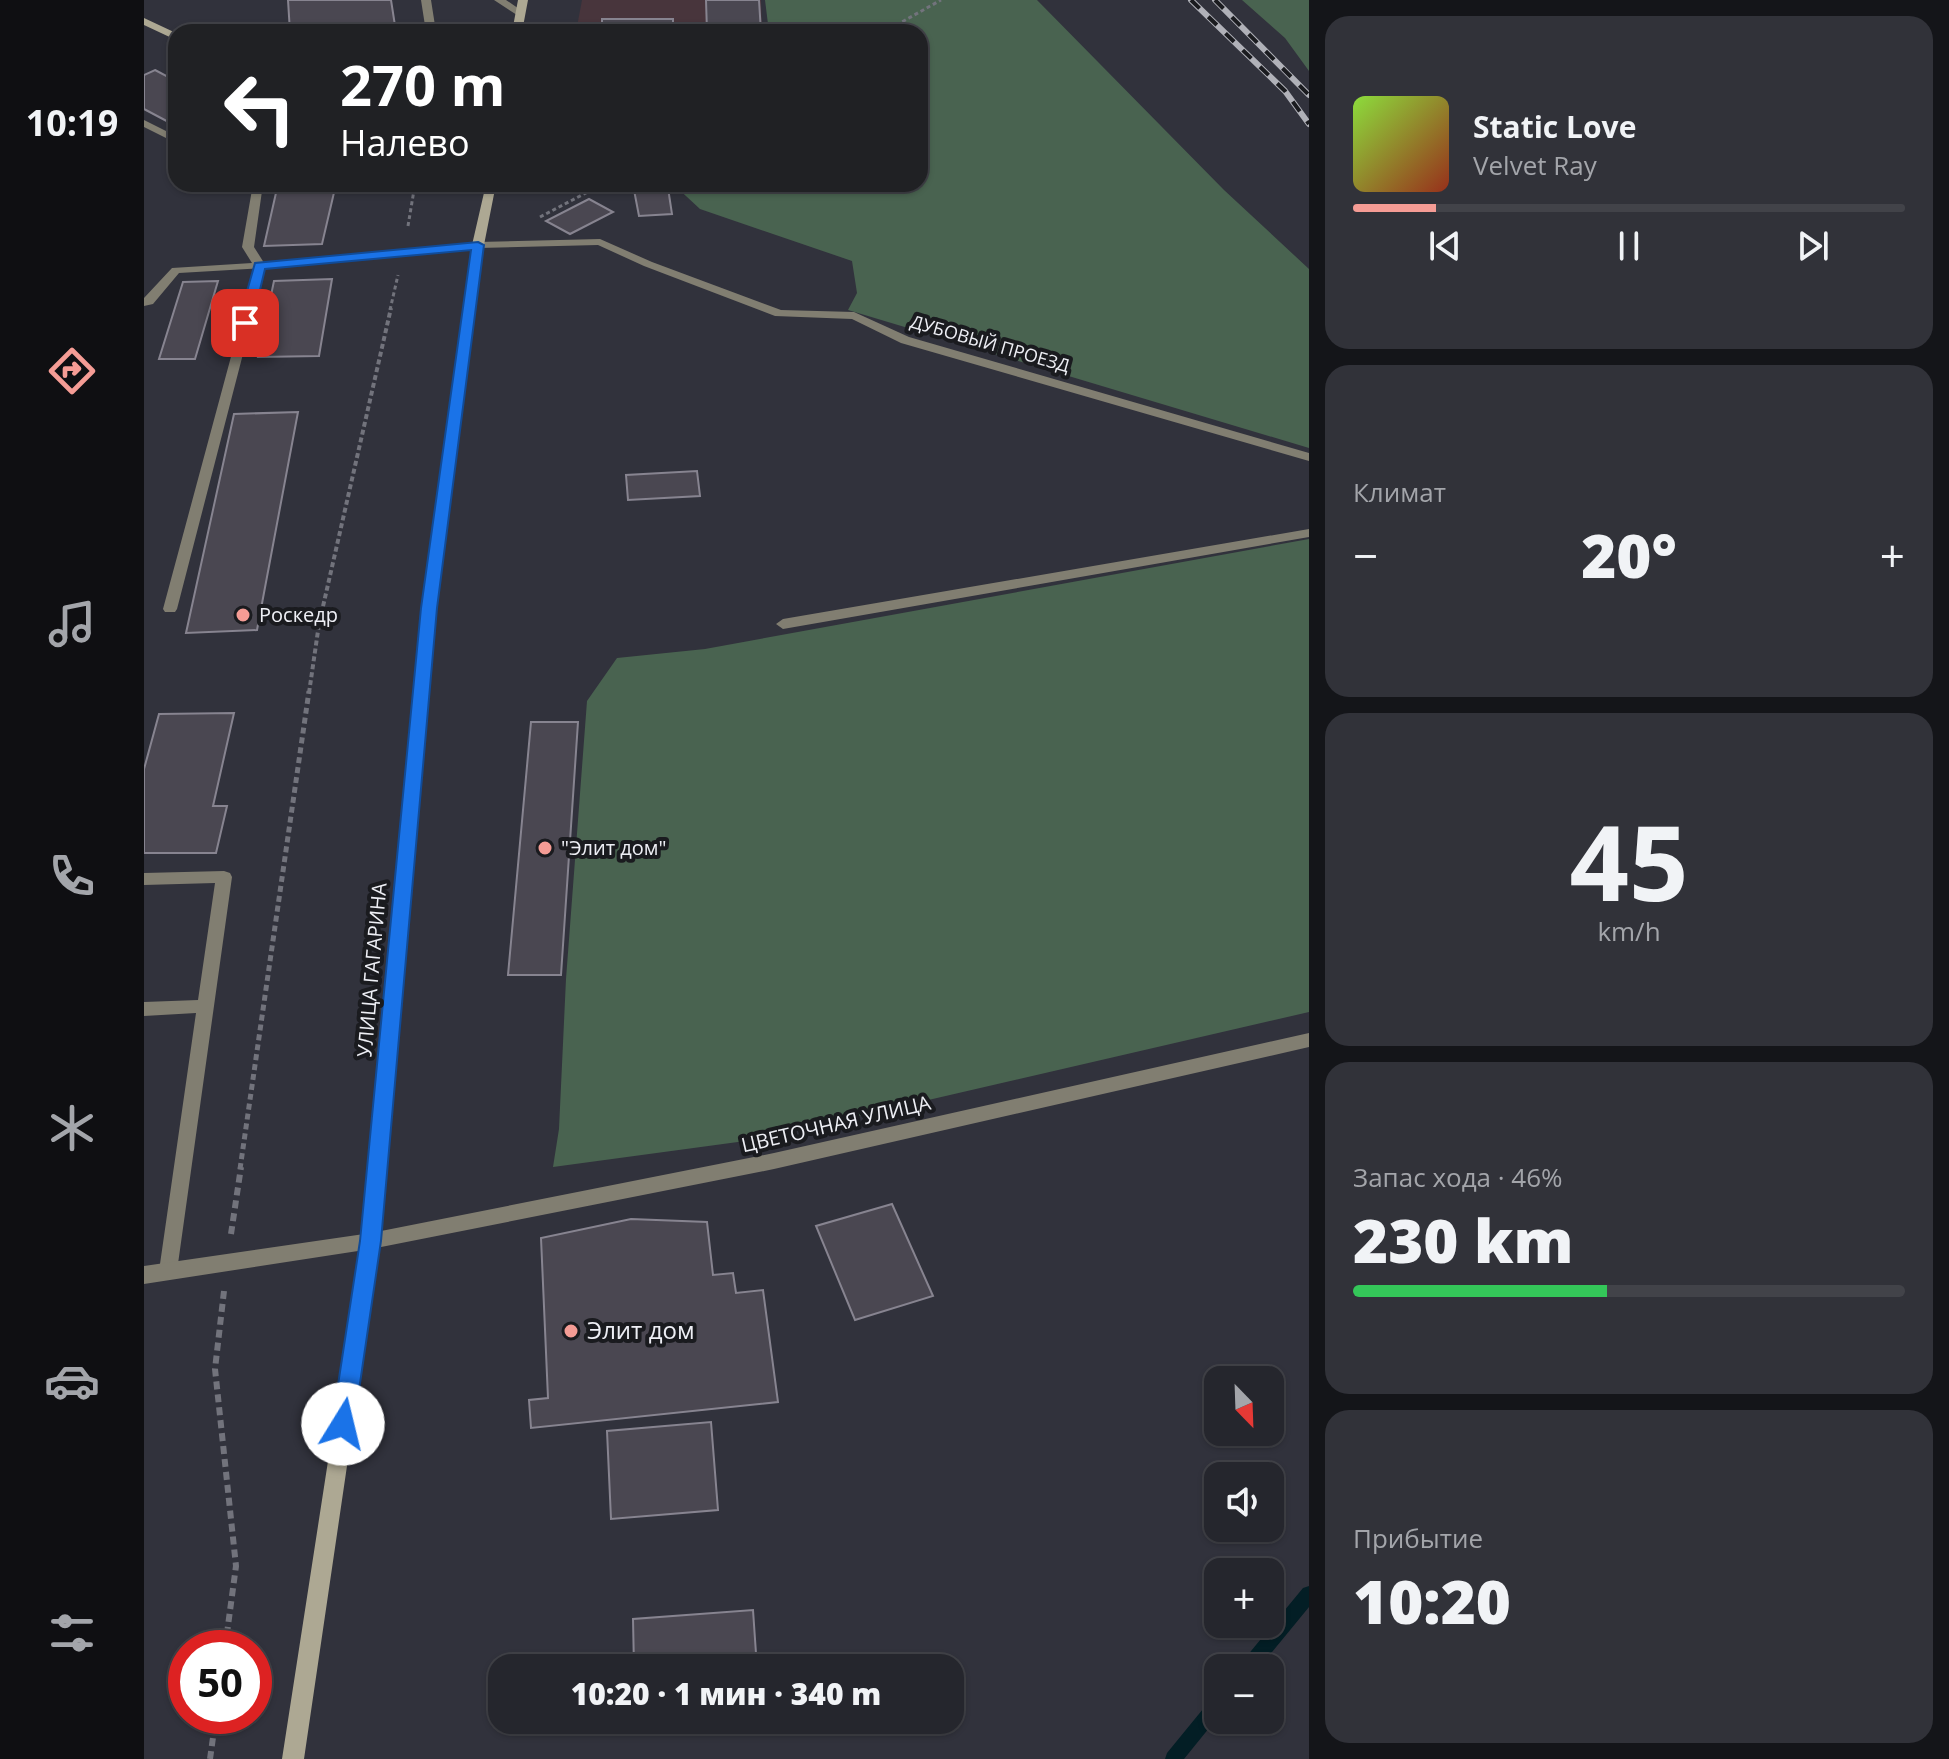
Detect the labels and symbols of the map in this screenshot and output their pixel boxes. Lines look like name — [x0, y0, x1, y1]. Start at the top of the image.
pin — [211, 289, 279, 357]
street label: ДУБОВЫЙ ПРОЕЗД — [908, 309, 1073, 377]
place label: Роскедр — [259, 601, 338, 628]
marker: Роскедр — [234, 606, 252, 624]
place label: "Элит дом" — [561, 834, 667, 861]
marker: "Элит дом" — [536, 839, 554, 857]
street label: УЛИЦА ГАГАРИНА — [350, 881, 393, 1058]
street label: ЦВЕТОЧНАЯ УЛИЦА — [739, 1089, 934, 1158]
place label: Элит дом — [587, 1313, 694, 1346]
marker: Элит дом — [562, 1322, 580, 1340]
north arrow — [1204, 1366, 1284, 1446]
position arrow — [301, 1382, 385, 1466]
speed limit sign: 50 — [168, 1630, 272, 1734]

